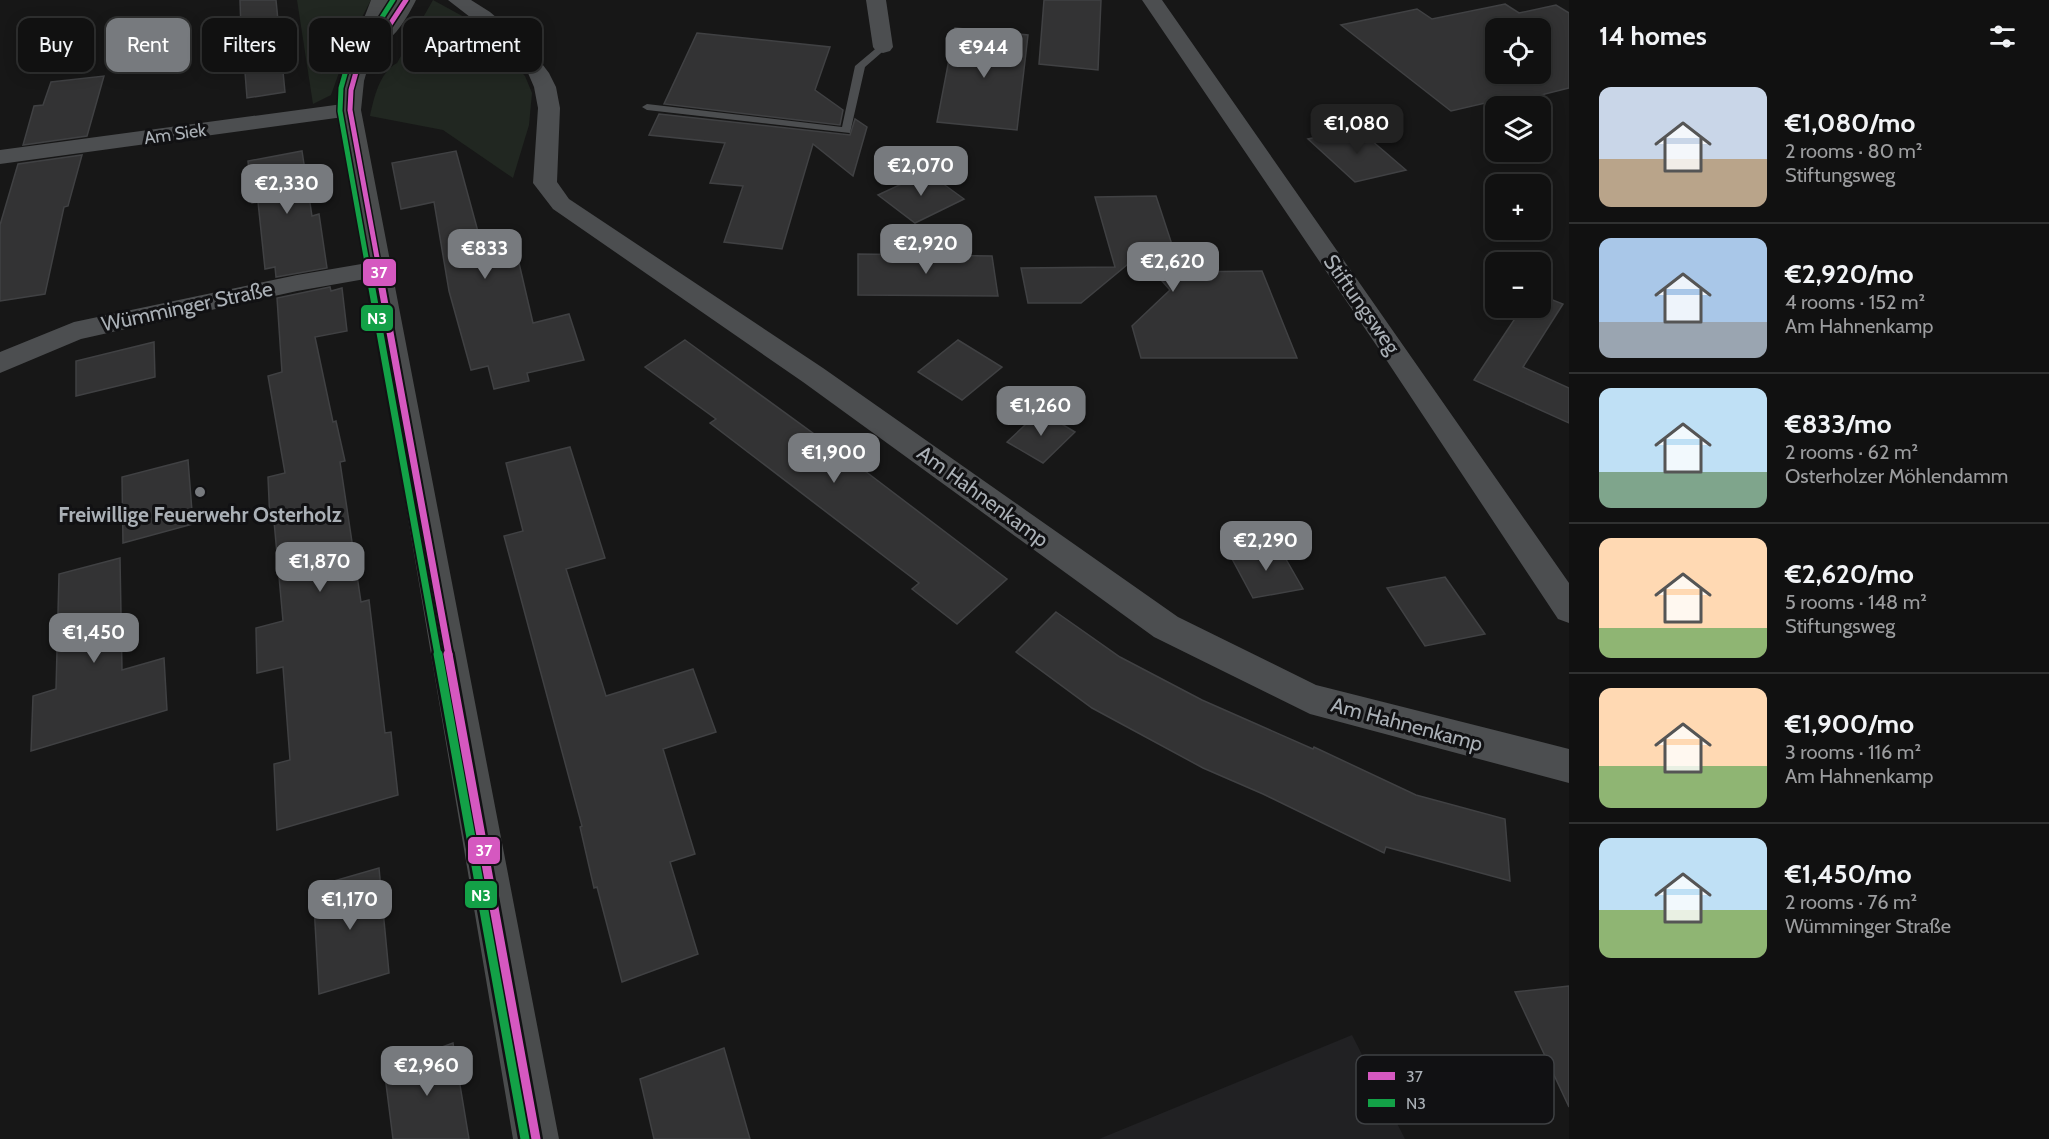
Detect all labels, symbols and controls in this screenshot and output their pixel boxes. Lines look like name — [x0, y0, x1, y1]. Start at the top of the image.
chip: Buy — [18, 18, 94, 72]
chip: Rent — [106, 18, 190, 72]
chip: Filters — [202, 18, 297, 72]
chip: New — [309, 18, 391, 72]
chip: Apartment — [403, 18, 542, 72]
map controls — [1485, 18, 1551, 318]
button: locate — [1485, 18, 1551, 84]
text: 14 homes — [1599, 20, 1707, 52]
icon: filters — [1986, 20, 2019, 53]
pin: €944 — [948, 28, 1020, 79]
text: €944 — [960, 35, 1008, 59]
button: layers — [1485, 96, 1551, 162]
pin: €1,080 — [1308, 104, 1406, 155]
text: €1,080/mo — [1785, 107, 1915, 139]
text: €1,080 — [1325, 111, 1389, 135]
icon: home — [1647, 111, 1719, 183]
street label: Am Siek — [143, 119, 208, 149]
text: 2 rooms · 80 m² — [1785, 139, 1922, 163]
pin: €2,070 — [872, 146, 970, 197]
text: €2,070 — [888, 153, 954, 177]
text: Stiftungsweg — [1785, 163, 1895, 187]
pin: €2,330 — [238, 164, 336, 215]
text: €2,330 — [255, 171, 319, 195]
button: + — [1485, 174, 1551, 240]
pin: €2,920 — [877, 224, 975, 275]
pin: €833 — [449, 229, 521, 280]
text: €2,920 — [894, 231, 958, 255]
text: €833 — [462, 236, 508, 260]
pin: €2,620 — [1124, 242, 1222, 293]
text: €2,620 — [1141, 249, 1205, 273]
street label: Stiftungsweg — [1319, 249, 1406, 359]
button: − — [1485, 252, 1551, 318]
line badge: 37 — [362, 258, 397, 287]
text: €2,920/mo — [1785, 258, 1914, 290]
icon: home — [1647, 262, 1719, 334]
text: 37 — [371, 263, 388, 282]
street label: Wümminger Straße — [99, 276, 275, 336]
text: 4 rooms · 152 m² — [1785, 290, 1925, 314]
line badge: N3 — [360, 304, 394, 332]
text: N3 — [367, 309, 387, 328]
text: Am Hahnenkamp — [1785, 314, 1933, 338]
pin: €1,260 — [992, 386, 1090, 437]
text: €1,260 — [1011, 393, 1071, 417]
text: €833/mo — [1785, 408, 1891, 440]
icon: home — [1647, 412, 1719, 484]
pin: €1,900 — [785, 433, 883, 484]
text: €1,900 — [802, 440, 866, 464]
street label: Am Hahnenkamp — [913, 440, 1053, 552]
text: 2 rooms · 62 m² — [1785, 440, 1918, 464]
text: Osterholzer Möhlendamm — [1785, 464, 2008, 488]
marker: Freiwillige Feuerwehr Osterholz — [193, 485, 207, 499]
place label: Freiwillige Feuerwehr Osterholz — [58, 502, 342, 527]
pin: €2,290 — [1217, 521, 1315, 572]
text: €2,290 — [1234, 528, 1298, 552]
pin: €1,870 — [271, 542, 369, 593]
text: €1,870 — [289, 549, 351, 573]
text: €2,620/mo — [1785, 558, 1914, 590]
icon: home — [1647, 562, 1719, 634]
text: 5 rooms · 148 m² — [1785, 590, 1927, 614]
pin: €1,450 — [45, 613, 143, 664]
text: Stiftungsweg — [1785, 614, 1895, 638]
text: €1,450 — [63, 620, 125, 644]
street label: Am Hahnenkamp — [1328, 692, 1486, 756]
text: €1,900/mo — [1785, 708, 1914, 740]
icon: home — [1647, 712, 1719, 784]
text: 3 rooms · 116 m² — [1785, 740, 1921, 764]
text: Am Hahnenkamp — [1785, 764, 1933, 788]
line badge: 37 — [467, 836, 501, 865]
text: 37 — [476, 841, 493, 860]
text: €1,450/mo — [1785, 858, 1912, 890]
icon: home — [1647, 862, 1719, 934]
pin: €1,170 — [301, 880, 399, 931]
line badge: N3 — [464, 880, 498, 909]
text: N3 — [471, 886, 491, 905]
text: €1,170 — [322, 887, 378, 911]
text: 2 rooms · 76 m² — [1785, 890, 1917, 914]
text: Wümminger Straße — [1785, 914, 1951, 938]
pin: €2,960 — [378, 1046, 476, 1097]
text: €2,960 — [395, 1053, 459, 1077]
legend — [1356, 1055, 1554, 1124]
text: 37 — [1406, 1067, 1423, 1086]
text: N3 — [1406, 1094, 1426, 1113]

